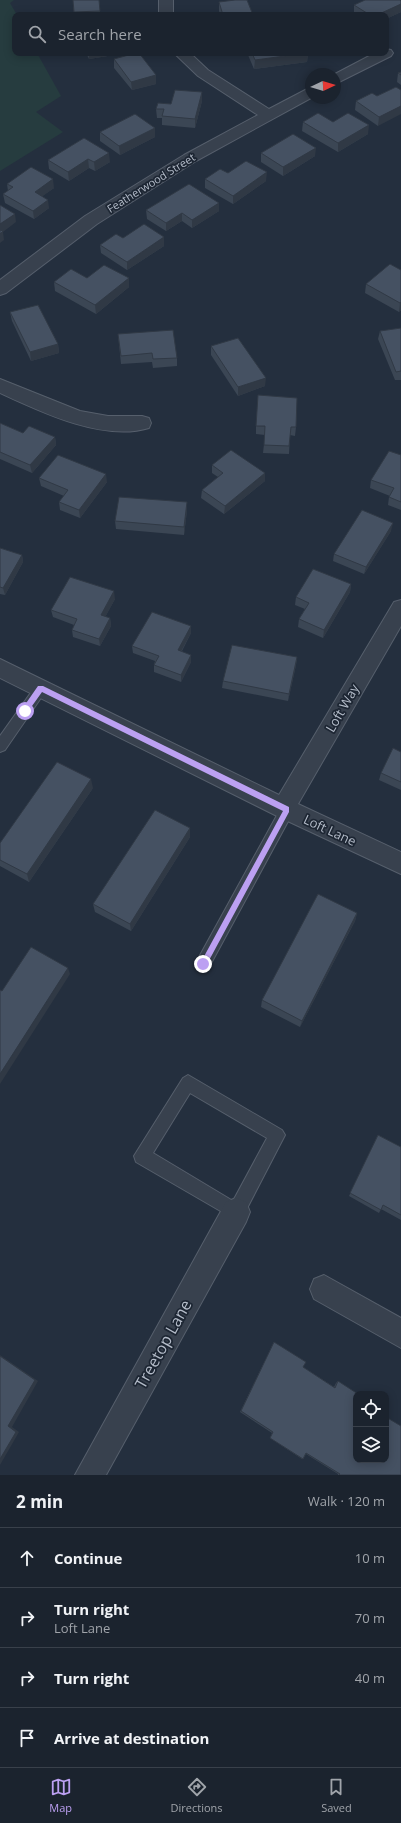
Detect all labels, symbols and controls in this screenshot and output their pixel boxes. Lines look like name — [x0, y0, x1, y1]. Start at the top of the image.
search box — [12, 12, 389, 56]
icon: search — [26, 23, 48, 45]
text: Search here — [58, 24, 142, 44]
north arrow — [305, 68, 341, 104]
street label: Featherwood Street — [104, 149, 198, 216]
street label: Loft Way — [321, 680, 363, 735]
route start — [16, 702, 34, 720]
street label: Loft Lane — [301, 810, 359, 850]
route end — [194, 955, 212, 973]
street label: Treetop Lane — [129, 1296, 197, 1392]
map controls — [353, 1391, 389, 1463]
button: locate — [353, 1391, 389, 1427]
button: layers — [353, 1427, 389, 1463]
text: 2 min — [16, 1490, 63, 1513]
text: Walk · 120 m — [308, 1492, 385, 1510]
icon: ahead — [16, 1547, 38, 1569]
text: Continue — [54, 1548, 122, 1568]
text: 10 m — [355, 1549, 385, 1567]
text: Turn right — [54, 1599, 129, 1619]
icon: right — [16, 1607, 38, 1629]
text: 70 m — [355, 1609, 385, 1627]
text: Loft Lane — [54, 1619, 110, 1637]
icon: right — [16, 1667, 38, 1689]
text: Turn right — [54, 1668, 129, 1688]
text: 40 m — [355, 1669, 385, 1687]
icon: arrive — [16, 1727, 38, 1749]
text: Arrive at destination — [54, 1728, 209, 1748]
tab: Map — [49, 1776, 72, 1815]
tab: Directions — [171, 1776, 223, 1815]
tab: Saved — [321, 1776, 352, 1815]

